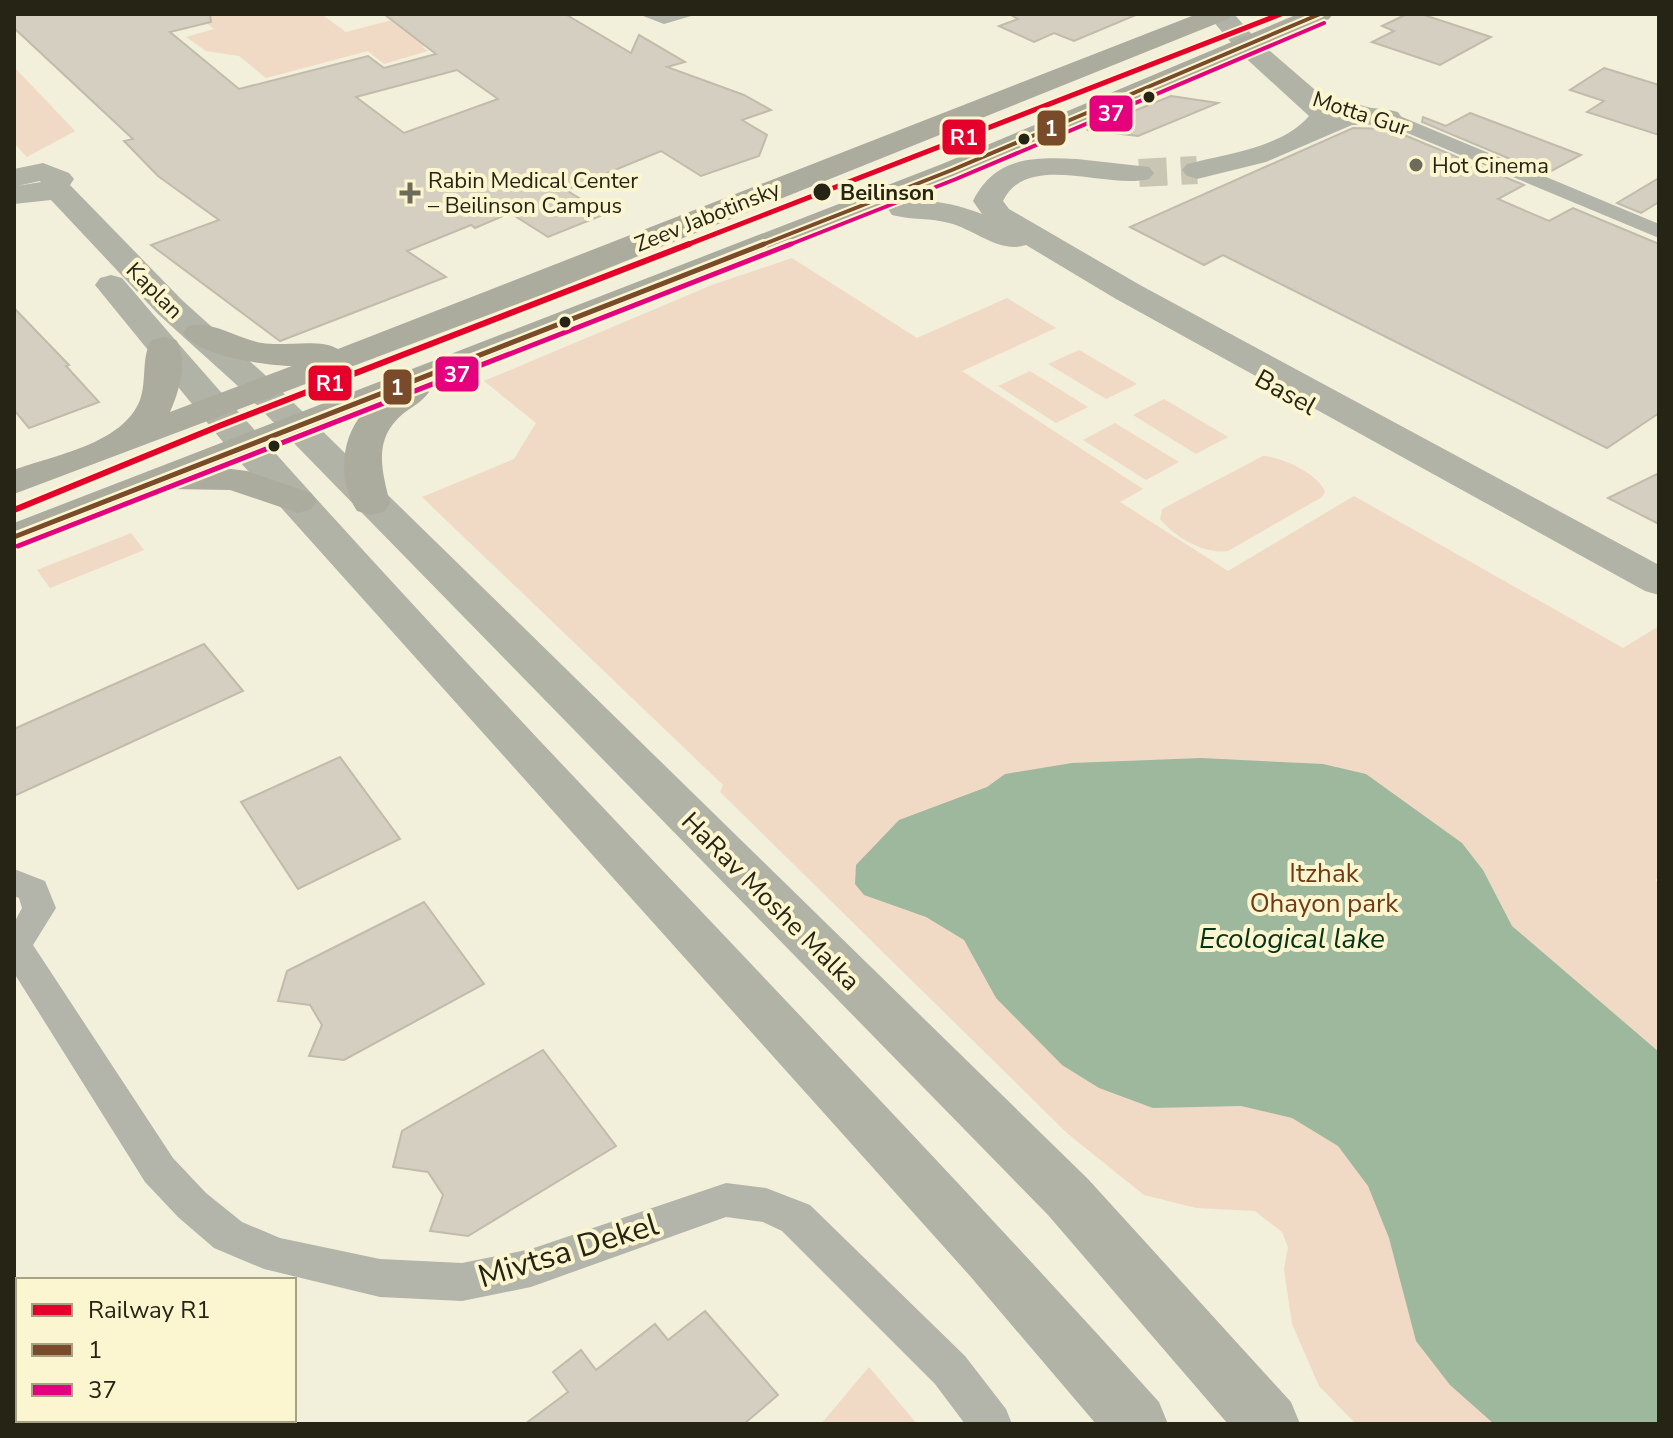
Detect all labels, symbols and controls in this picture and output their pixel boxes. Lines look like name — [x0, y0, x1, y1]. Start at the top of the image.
street label: Motta Gur — [1309, 84, 1413, 144]
unlabelled marker — [1141, 89, 1157, 105]
line badge: 37 — [1088, 94, 1134, 133]
text: 37 — [1098, 99, 1124, 129]
line badge: 1 — [1036, 109, 1067, 147]
text: 1 — [1044, 114, 1058, 144]
line badge: R1 — [941, 118, 987, 156]
text: R1 — [950, 123, 978, 153]
unlabelled marker — [1016, 131, 1032, 147]
place label: Hot Cinema — [1432, 151, 1549, 181]
marker: Hot Cinema — [1407, 156, 1425, 174]
place label: Rabin Medical Center – Beilinson Campus — [428, 166, 638, 221]
street label: Zeev Jabotinsky — [630, 174, 785, 260]
place label: Beilinson — [840, 178, 934, 208]
marker: Beilinson — [811, 181, 833, 203]
marker: Rabin Medical Center – Beilinson Campus — [399, 182, 421, 204]
street label: Kaplan — [119, 256, 189, 326]
unlabelled marker — [557, 314, 573, 330]
line badge: 37 — [434, 355, 480, 393]
text: 37 — [444, 360, 470, 390]
street label: Basel — [1249, 361, 1323, 424]
line badge: R1 — [307, 364, 353, 402]
line badge: 1 — [382, 368, 413, 406]
text: R1 — [316, 369, 344, 399]
text: 1 — [390, 373, 404, 403]
unlabelled marker — [266, 438, 282, 454]
street label: HaRav Moshe Malka — [674, 804, 868, 998]
park label: Itzhak Ohayon park — [1250, 856, 1399, 921]
water label: Ecological lake — [1199, 920, 1385, 958]
street label: Mivtsa Dekel — [473, 1203, 664, 1298]
legend — [16, 1278, 296, 1422]
text: Railway R1 — [88, 1294, 211, 1326]
text: 1 — [88, 1334, 102, 1366]
text: 37 — [88, 1374, 117, 1406]

